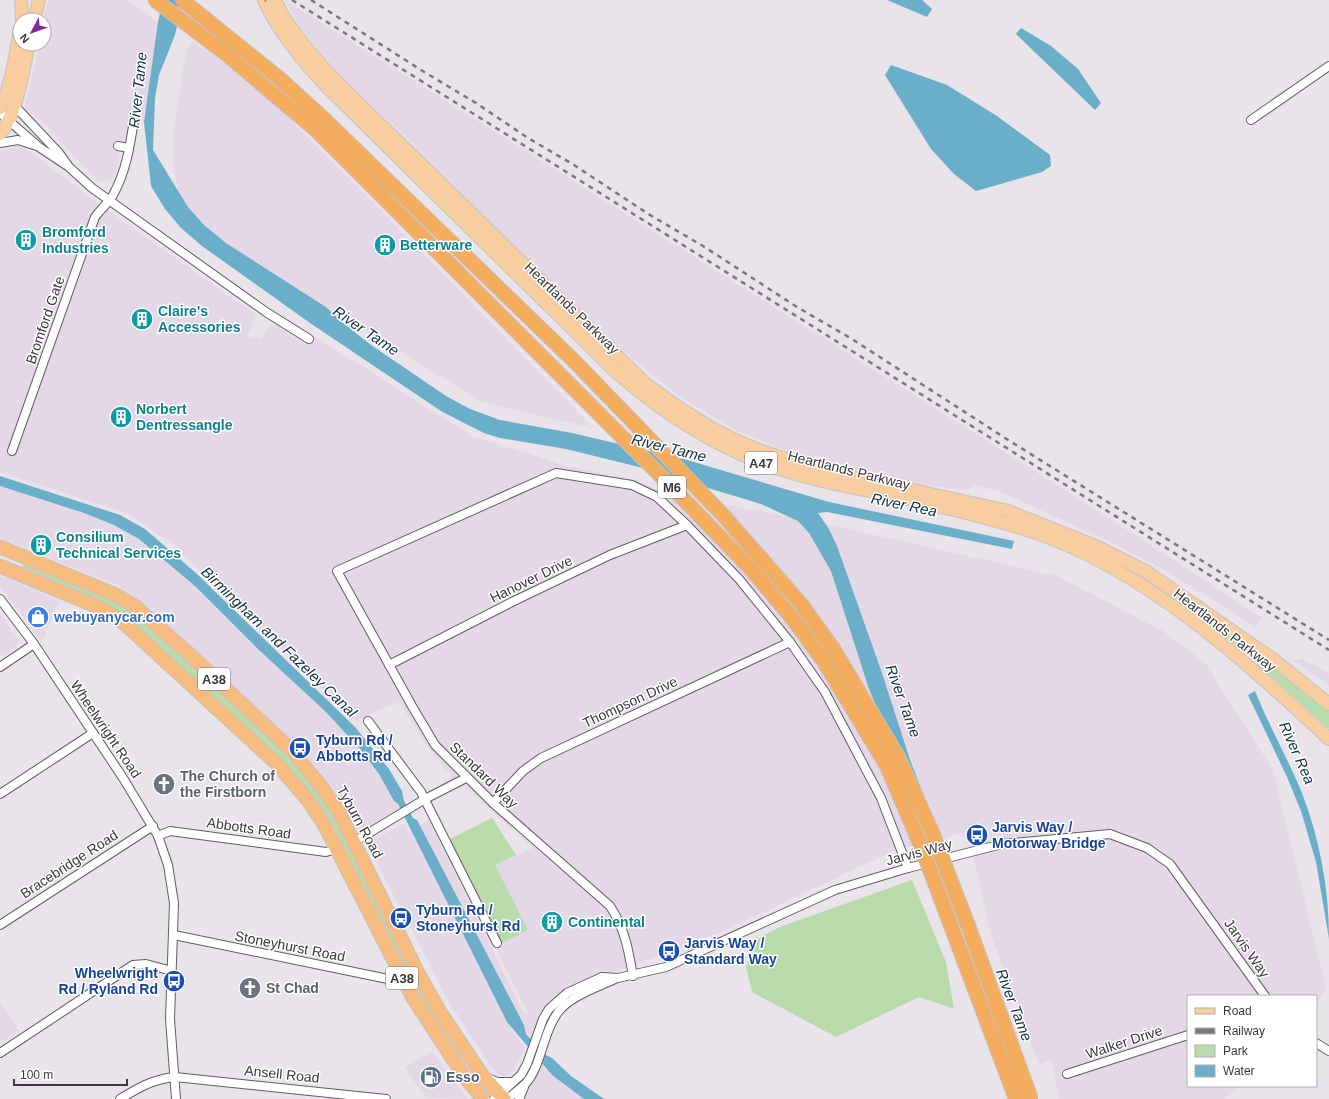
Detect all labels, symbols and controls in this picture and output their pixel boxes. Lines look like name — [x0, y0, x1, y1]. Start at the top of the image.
north arrow — [12, 12, 52, 52]
text: N — [17, 32, 32, 45]
water label: River Tame — [125, 51, 150, 129]
place label: Bromford Industries — [42, 224, 109, 256]
building icon: Bromford Industries — [13, 227, 39, 253]
building icon: Betterware — [372, 232, 398, 258]
place label: Betterware — [400, 237, 473, 253]
street label: Heartlands Parkway — [521, 259, 623, 357]
street label: Bromford Gate — [22, 274, 68, 366]
water label: River Tame — [330, 302, 403, 359]
place label: Claire's Accessories — [158, 303, 241, 335]
building icon: Claire's Accessories — [129, 306, 155, 332]
place label: Norbert Dentressangle — [136, 401, 233, 433]
building icon: Norbert Dentressangle — [108, 404, 134, 430]
water label: River Tame — [630, 430, 708, 465]
street label: Heartlands Parkway — [786, 447, 912, 493]
road number: A47 — [745, 452, 777, 474]
road number: M6 — [658, 476, 686, 498]
water label: River Rea — [870, 489, 938, 520]
place label: Consilium Technical Services — [56, 529, 181, 561]
building icon: Consilium Technical Services — [28, 532, 54, 558]
street label: Hanover Drive — [487, 552, 575, 606]
water label: Birmingham and Fazeley Canal — [198, 563, 361, 721]
street label: Heartlands Parkway — [1171, 585, 1279, 675]
shop icon: webuyanycar.com — [25, 604, 51, 630]
place label: webuyanycar.com — [53, 609, 175, 625]
water label: River Tame — [882, 662, 924, 740]
road number: A38 — [198, 668, 230, 690]
street label: Thompson Drive — [580, 673, 680, 731]
street label: Wheelwright Road — [67, 677, 145, 781]
water label: River Rea — [1276, 719, 1319, 787]
place label: Tyburn Rd / Abbotts Rd — [316, 732, 393, 764]
bus stop icon: Tyburn Rd / Abbotts Rd — [287, 735, 313, 761]
street label: Standard Way — [447, 739, 521, 811]
place label: The Church of the Firstborn — [180, 768, 275, 800]
church icon: The Church of the Firstborn — [151, 771, 177, 797]
street label: Tyburn Road — [334, 783, 386, 861]
street label: Abbotts Road — [206, 814, 292, 842]
place label: Jarvis Way / Motorway Bridge — [992, 819, 1106, 851]
bus stop icon: Jarvis Way / Motorway Bridge — [964, 822, 990, 848]
street label: Bracebridge Road — [17, 827, 121, 901]
street label: Jarvis Way — [884, 835, 954, 869]
place label: Tyburn Rd / Stoneyhurst Rd — [416, 902, 520, 934]
bus stop icon: Tyburn Rd / Stoneyhurst Rd — [388, 905, 414, 931]
building icon: Continental — [539, 909, 565, 935]
place label: Continental — [568, 914, 645, 930]
street label: Jarvis Way — [1221, 916, 1273, 980]
street label: Stoneyhurst Road — [233, 927, 347, 965]
place label: Jarvis Way / Standard Way — [684, 935, 777, 967]
bus stop icon: Jarvis Way / Standard Way — [656, 938, 682, 964]
place label: Wheelwright Rd / Ryland Rd — [58, 965, 158, 997]
water label: River Tame — [993, 966, 1036, 1043]
road number: A38 — [386, 967, 418, 989]
bus stop icon: Wheelwright Rd / Ryland Rd — [161, 968, 187, 994]
church icon: St Chad — [237, 975, 263, 1001]
place label: St Chad — [266, 980, 319, 996]
legend — [1187, 995, 1317, 1087]
text: Road — [1223, 1004, 1252, 1018]
street label: Walker Drive — [1084, 1022, 1165, 1062]
text: Railway — [1223, 1024, 1265, 1038]
text: Park — [1223, 1044, 1249, 1058]
scale bar — [14, 1061, 127, 1087]
street label: Ansell Road — [244, 1062, 320, 1086]
fuel station icon: Esso — [418, 1064, 444, 1090]
text: Water — [1223, 1064, 1255, 1078]
text: 100 m — [20, 1068, 53, 1082]
place label: Esso — [446, 1069, 479, 1085]

